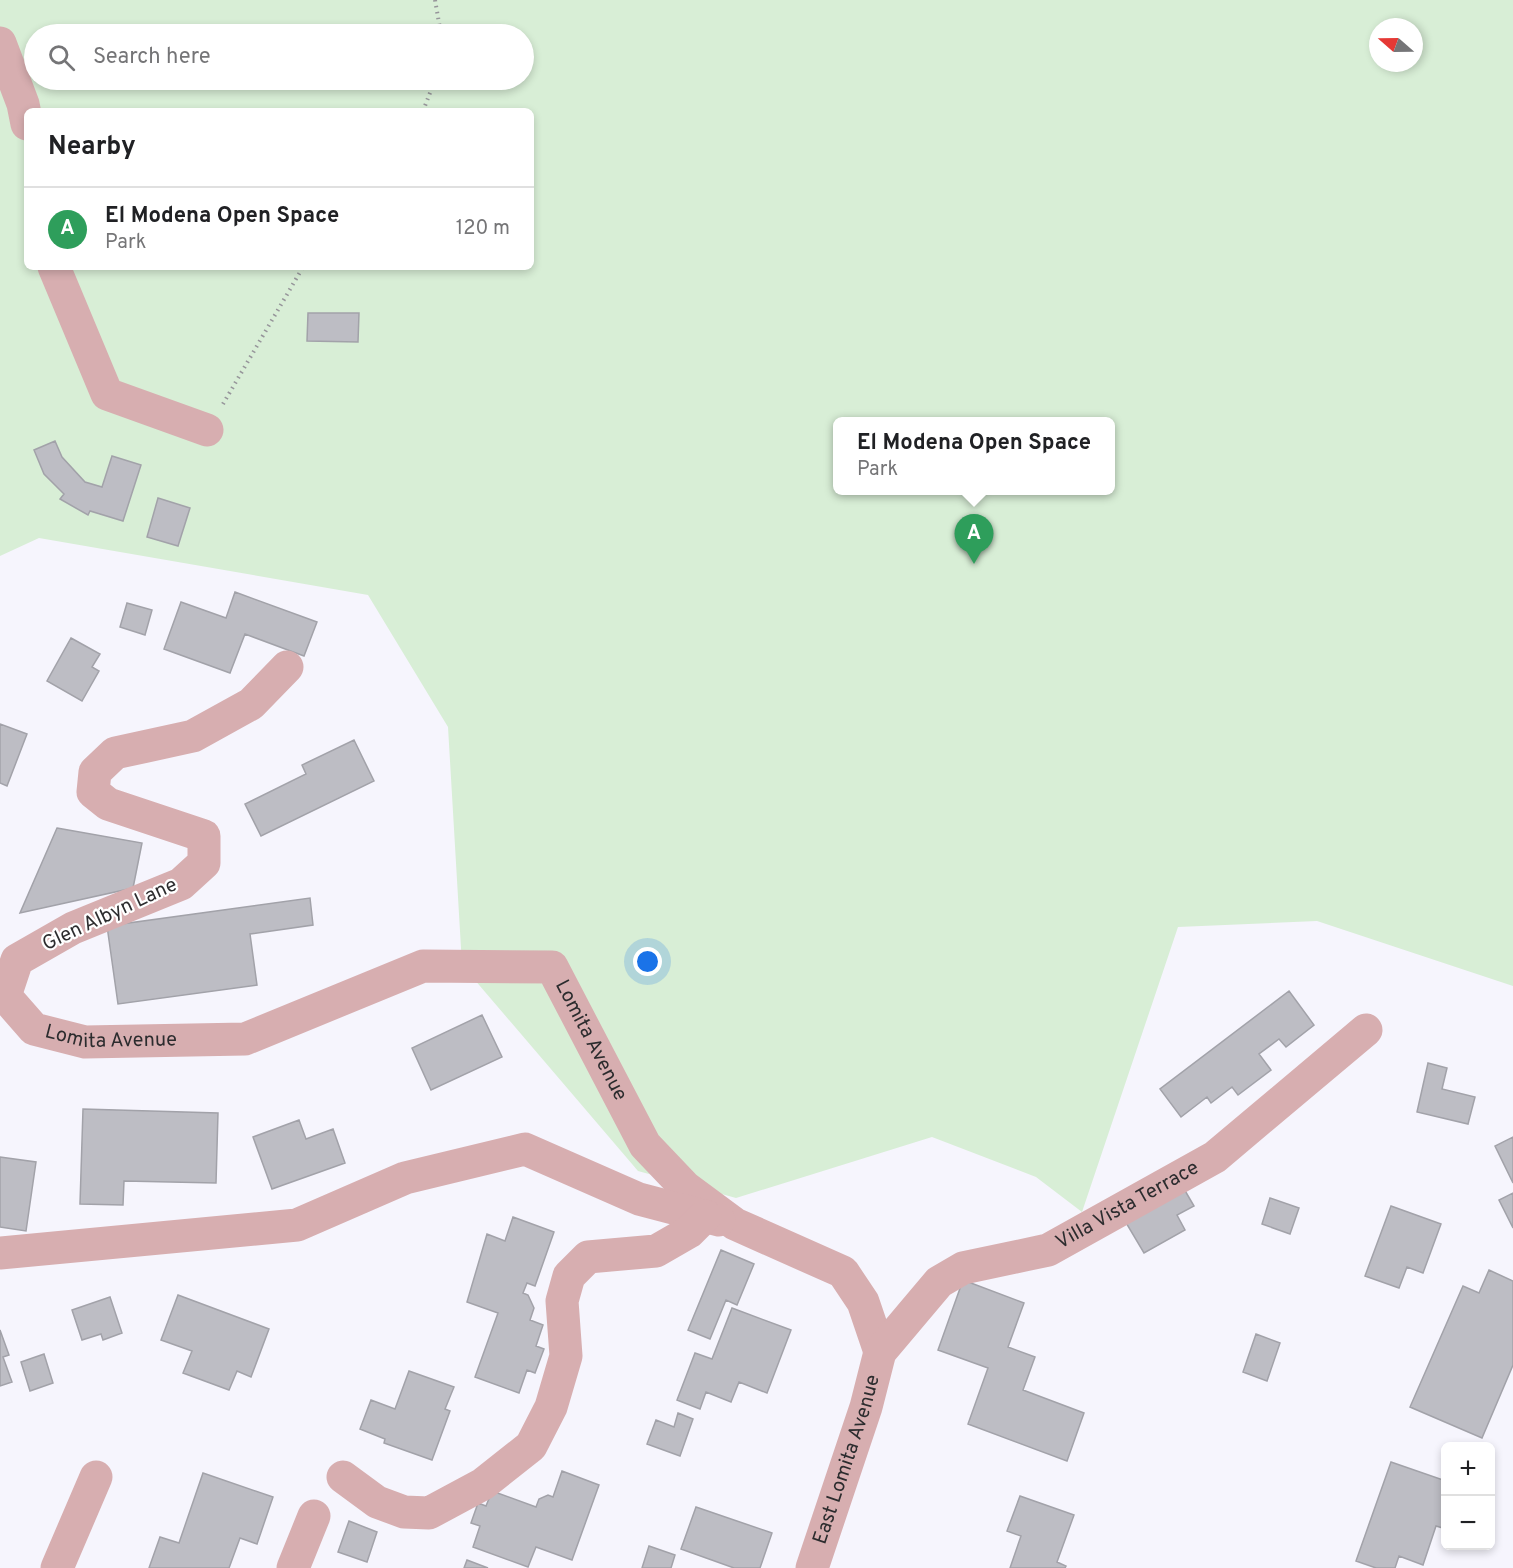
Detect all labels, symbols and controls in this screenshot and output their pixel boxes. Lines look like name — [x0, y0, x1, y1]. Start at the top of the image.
north arrow — [1369, 18, 1423, 72]
search box — [24, 24, 534, 90]
icon: search — [45, 41, 78, 74]
text: Search here — [93, 44, 211, 71]
text: Nearby — [48, 131, 136, 164]
text: El Modena Open Space — [105, 203, 339, 230]
text: A — [60, 216, 75, 242]
text: 120 m — [456, 216, 510, 242]
text: Park — [105, 230, 146, 256]
popup — [833, 417, 1115, 495]
text: El Modena Open Space — [857, 430, 1091, 457]
text: Park — [857, 457, 898, 483]
pin: A — [954, 514, 994, 564]
street label: Glen Albyn Lane — [38, 872, 182, 958]
your location — [633, 947, 662, 976]
street label: Lomita Avenue — [548, 976, 633, 1106]
street label: Lomita Avenue — [42, 1019, 177, 1055]
street label: Villa Vista Terrace — [1052, 1155, 1204, 1256]
street label: East Lomita Avenue — [808, 1372, 887, 1548]
map controls — [1441, 1442, 1495, 1550]
button: + — [1441, 1442, 1495, 1496]
button: − — [1441, 1496, 1495, 1550]

